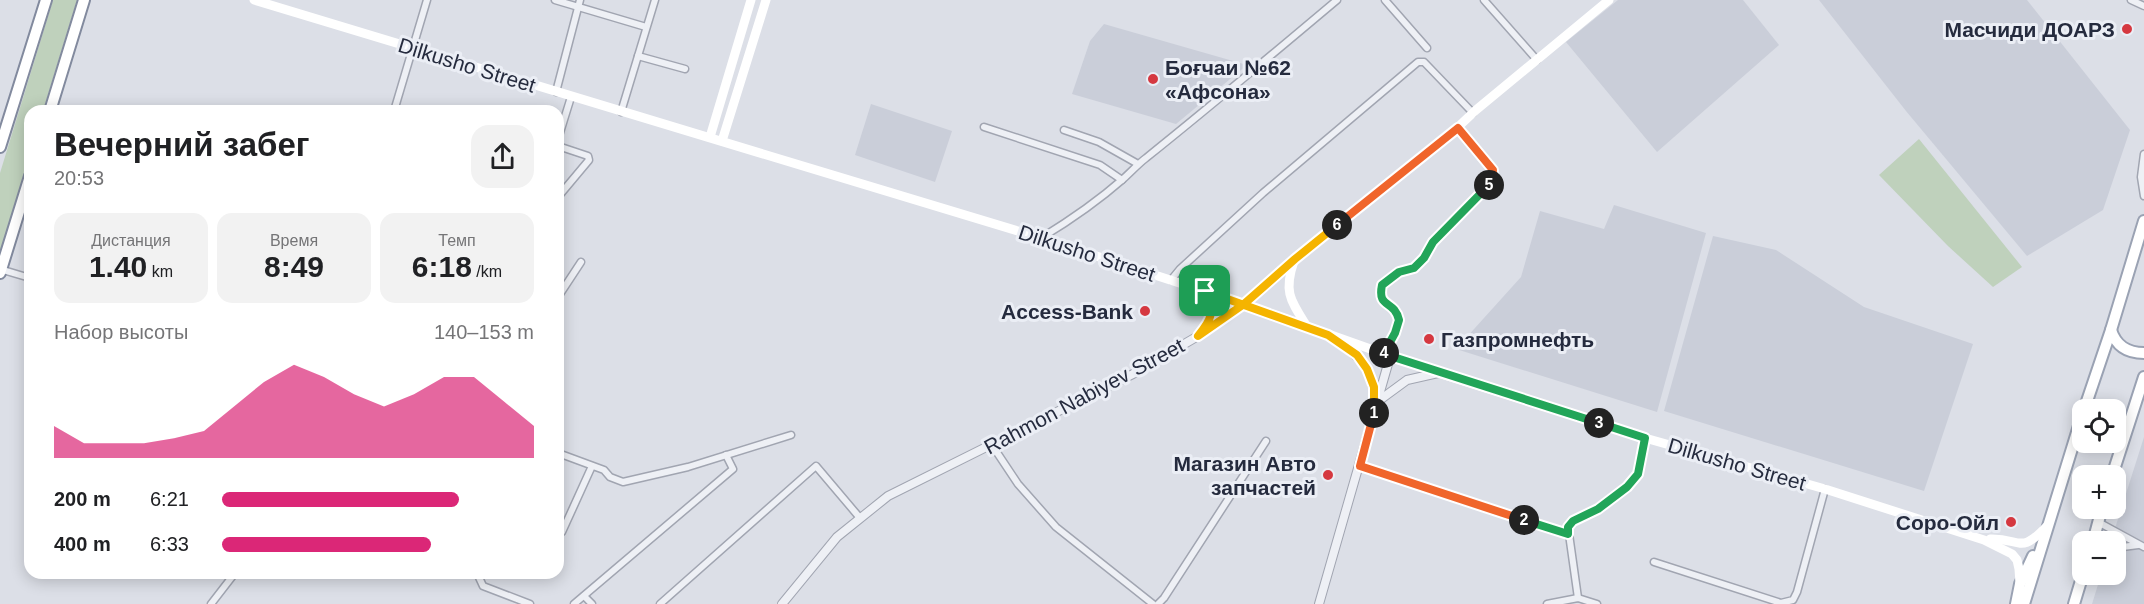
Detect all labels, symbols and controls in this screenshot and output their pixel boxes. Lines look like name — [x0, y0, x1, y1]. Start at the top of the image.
place label: Масчиди ДОАРЗ — [1944, 18, 2115, 41]
marker: Масчиди ДОАРЗ — [2120, 22, 2134, 36]
street label: Dilkusho Street — [396, 33, 539, 97]
place label: Боғчаи №62 «Афсона» — [1165, 56, 1291, 103]
marker: Боғчаи №62 «Афсона» — [1146, 72, 1160, 86]
button: share — [471, 125, 534, 188]
text: Вечерний забег — [54, 126, 310, 163]
text: 20:53 — [54, 167, 104, 189]
pin: 5 — [1474, 170, 1504, 200]
text: 5 — [1485, 176, 1493, 193]
pin: 6 — [1322, 210, 1352, 240]
text: 6 — [1333, 216, 1341, 233]
street label: Dilkusho Street — [1016, 220, 1158, 286]
text: Дистанция — [91, 232, 171, 249]
text: Время — [270, 232, 318, 249]
text: Темп — [438, 232, 476, 249]
text: 1.40 — [89, 250, 147, 283]
text: 8:49 — [264, 250, 324, 283]
text: 6:18 — [412, 250, 472, 283]
text: km — [147, 263, 173, 280]
text: /km — [472, 263, 502, 280]
pin — [1179, 265, 1230, 316]
icon: arrive — [1188, 274, 1221, 307]
place label: Access-Bank — [1001, 300, 1133, 323]
marker: Access-Bank — [1138, 304, 1152, 318]
text: Набор высоты — [54, 321, 188, 343]
text: 140–153 m — [434, 321, 534, 343]
place label: Газпромнефть — [1441, 328, 1594, 351]
marker: Газпромнефть — [1422, 332, 1436, 346]
street label: Rahmon Nabiyev Street — [980, 333, 1188, 458]
pin: 4 — [1369, 338, 1399, 368]
text: 4 — [1380, 344, 1388, 361]
pin: 1 — [1359, 398, 1389, 428]
map controls — [2072, 399, 2126, 585]
button: locate — [2072, 399, 2126, 453]
text: 1 — [1370, 404, 1378, 421]
pin: 3 — [1584, 408, 1614, 438]
text: 3 — [1595, 414, 1603, 431]
street label: Dilkusho Street — [1665, 433, 1809, 495]
place label: Магазин Авто запчастей — [1173, 452, 1316, 499]
button: + — [2072, 465, 2126, 519]
marker: Магазин Авто запчастей — [1321, 468, 1335, 482]
text: 200 m — [54, 488, 111, 510]
text: 6:21 — [150, 488, 189, 510]
pin: 2 — [1509, 505, 1539, 535]
text: 2 — [1520, 511, 1528, 528]
place label: Соро-Ойл — [1896, 511, 1999, 534]
marker: Соро-Ойл — [2004, 515, 2018, 529]
button: − — [2072, 531, 2126, 585]
text: 400 m — [54, 533, 111, 555]
text: 6:33 — [150, 533, 189, 555]

